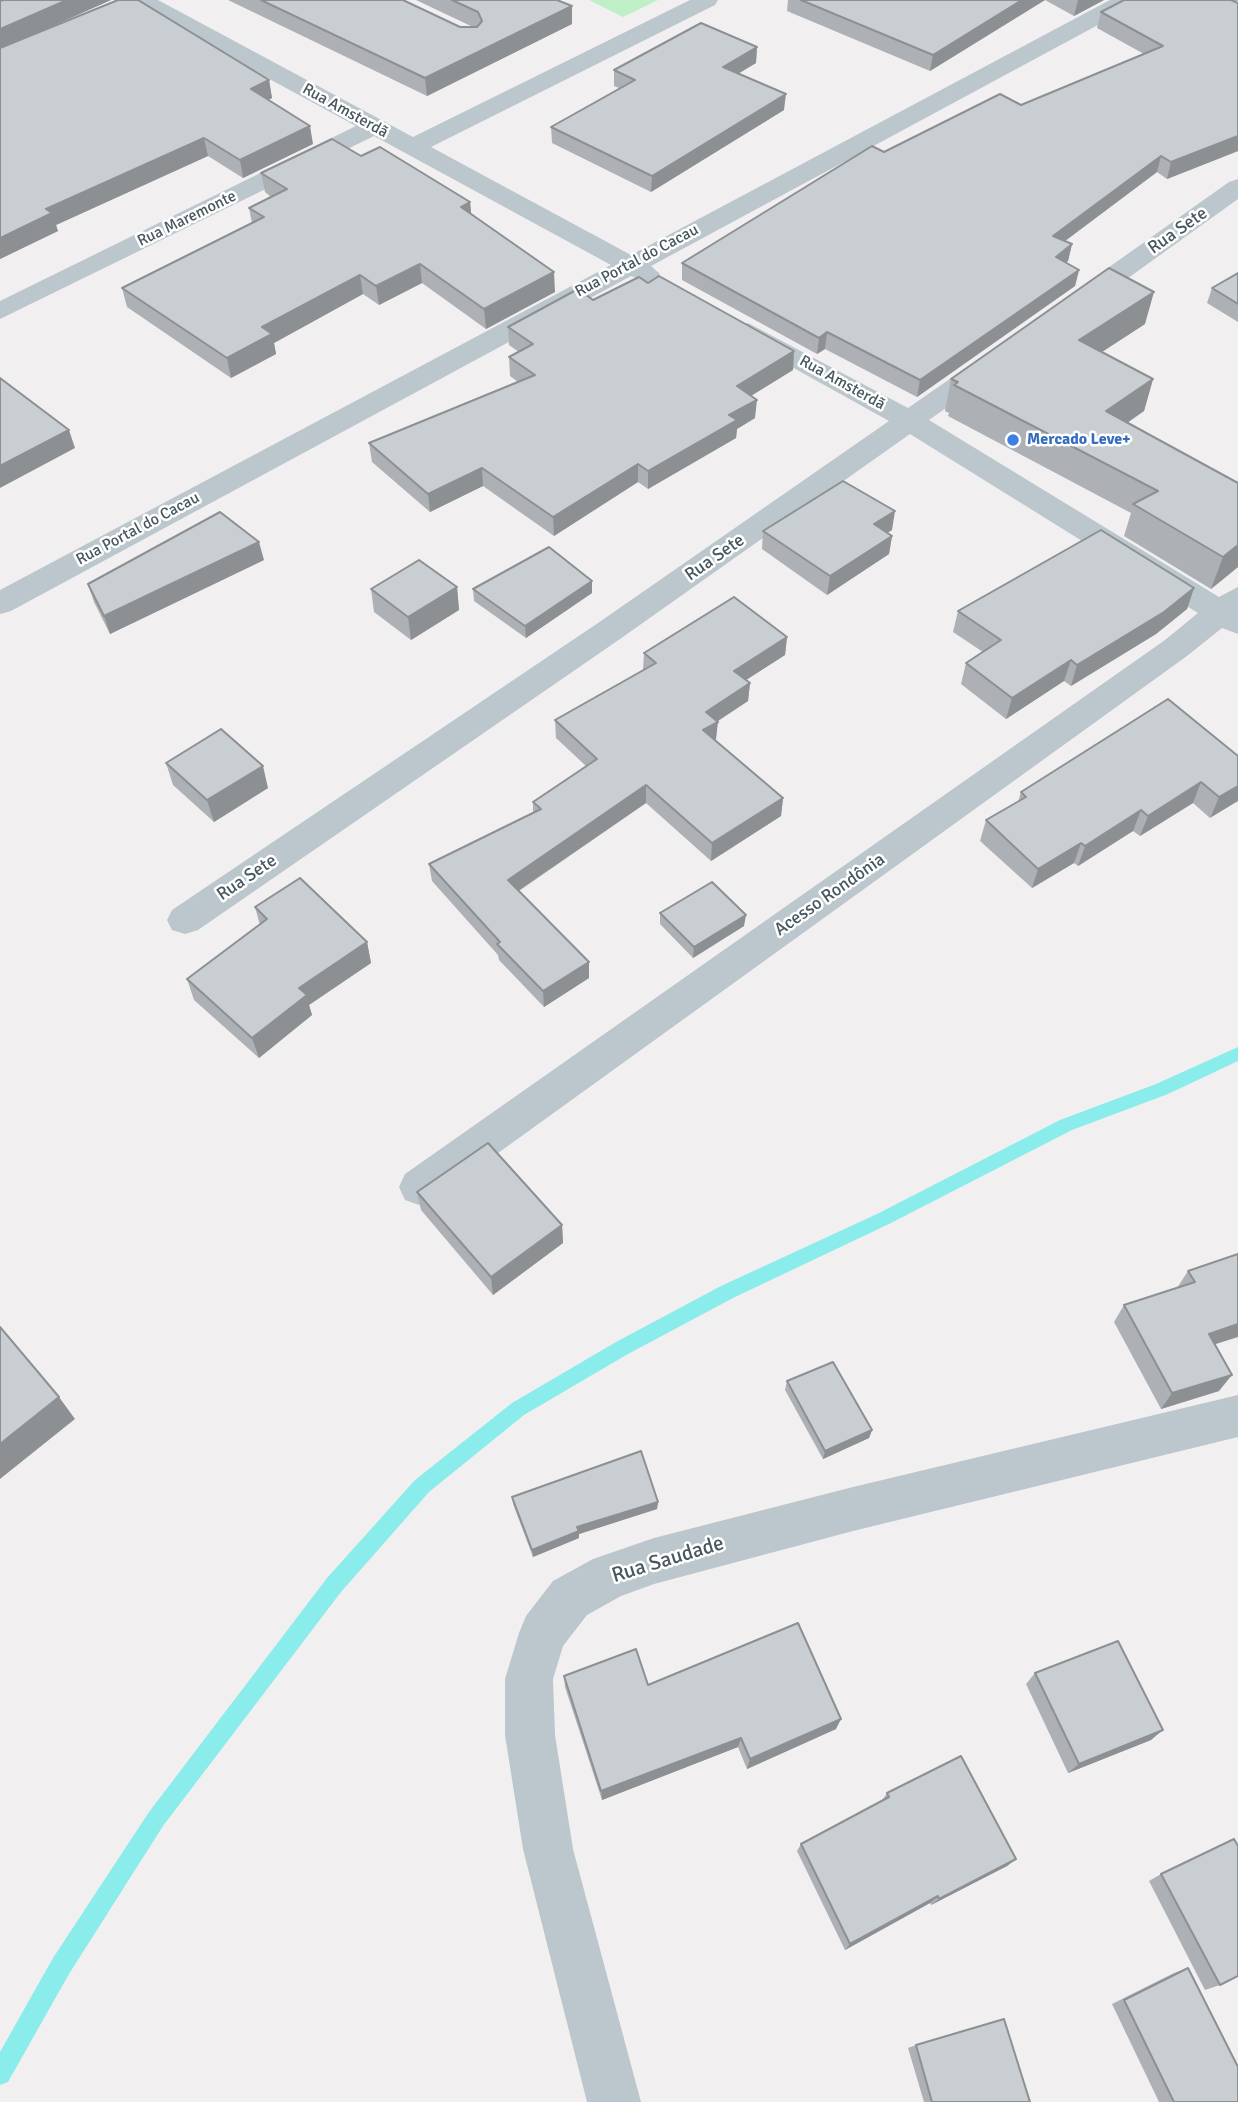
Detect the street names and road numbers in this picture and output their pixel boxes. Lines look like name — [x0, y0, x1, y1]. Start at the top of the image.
street label: Rua Amsterdã — [299, 80, 391, 142]
street label: Rua Maremonte — [134, 187, 240, 251]
street label: Rua Sete — [1144, 203, 1212, 259]
street label: Rua Portal do Cacau — [572, 220, 702, 302]
street label: Rua Amsterdã — [796, 352, 888, 414]
street label: Rua Portal do Cacau — [73, 488, 203, 570]
street label: Rua Sete — [681, 530, 749, 586]
street label: Acesso Rondônia — [771, 849, 889, 941]
street label: Rua Sete — [213, 850, 281, 906]
street label: Rua Saudade — [609, 1531, 727, 1589]

